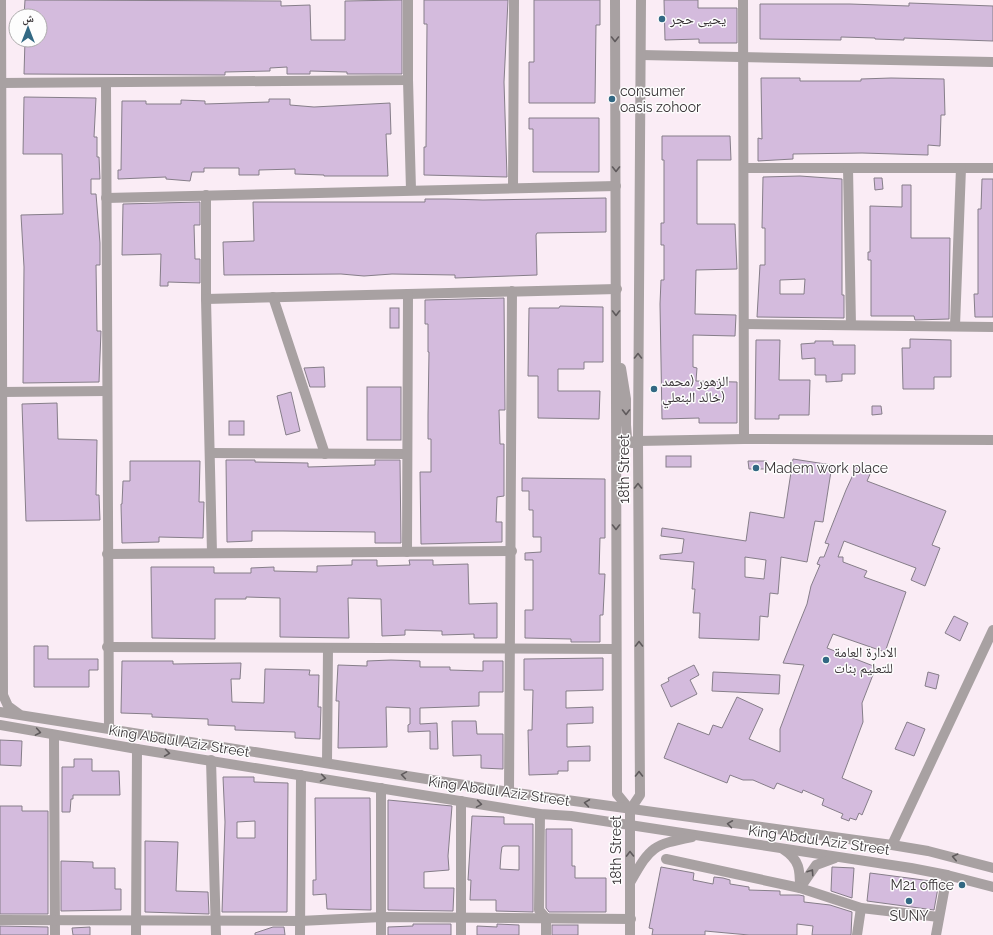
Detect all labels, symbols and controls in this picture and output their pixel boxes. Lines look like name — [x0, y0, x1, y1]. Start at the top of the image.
north arrow — [8, 8, 48, 48]
place label: يحيى حجر — [669, 11, 726, 28]
text: ش — [22, 12, 34, 26]
marker: يحيى حجر — [657, 14, 667, 24]
one-way arrow — [611, 36, 619, 42]
place label: consumer oasis zohoor — [620, 83, 701, 115]
marker: consumer oasis zohoor — [607, 94, 617, 104]
one-way arrow — [612, 166, 620, 172]
one-way arrow — [612, 310, 620, 316]
one-way arrow — [634, 353, 642, 359]
place label: الزهور (محمد خالد البنعلي) — [662, 373, 728, 409]
marker: الزهور (محمد خالد البنعلي) — [649, 384, 659, 394]
one-way arrow — [622, 409, 630, 415]
street label: 18th Street — [616, 434, 632, 504]
place label: Madem work place — [764, 460, 888, 476]
marker: Madem work place — [751, 463, 761, 473]
one-way arrow — [634, 483, 642, 489]
one-way arrow — [612, 524, 620, 530]
one-way arrow — [635, 641, 643, 647]
place label: الادارة العامة للتعليم بنات — [834, 644, 897, 678]
marker: الادارة العامة للتعليم بنات — [821, 655, 831, 665]
street label: King Abdul Aziz Street — [107, 722, 251, 760]
one-way arrow — [35, 727, 42, 736]
one-way arrow — [164, 749, 170, 758]
one-way arrow — [400, 771, 407, 780]
one-way arrow — [635, 771, 644, 777]
one-way arrow — [320, 773, 326, 782]
street label: King Abdul Aziz Street — [427, 773, 571, 809]
one-way arrow — [476, 799, 482, 808]
one-way arrow — [584, 799, 591, 808]
street label: 18th Street — [608, 815, 624, 885]
one-way arrow — [727, 819, 733, 828]
street label: King Abdul Aziz Street — [747, 822, 891, 858]
one-way arrow — [626, 851, 634, 857]
one-way arrow — [952, 854, 959, 862]
one-way arrow — [806, 870, 813, 877]
place label: M21 office — [891, 877, 954, 893]
marker: M21 office — [957, 880, 967, 890]
marker: SUNY — [904, 896, 914, 906]
place label: SUNY — [890, 908, 929, 924]

